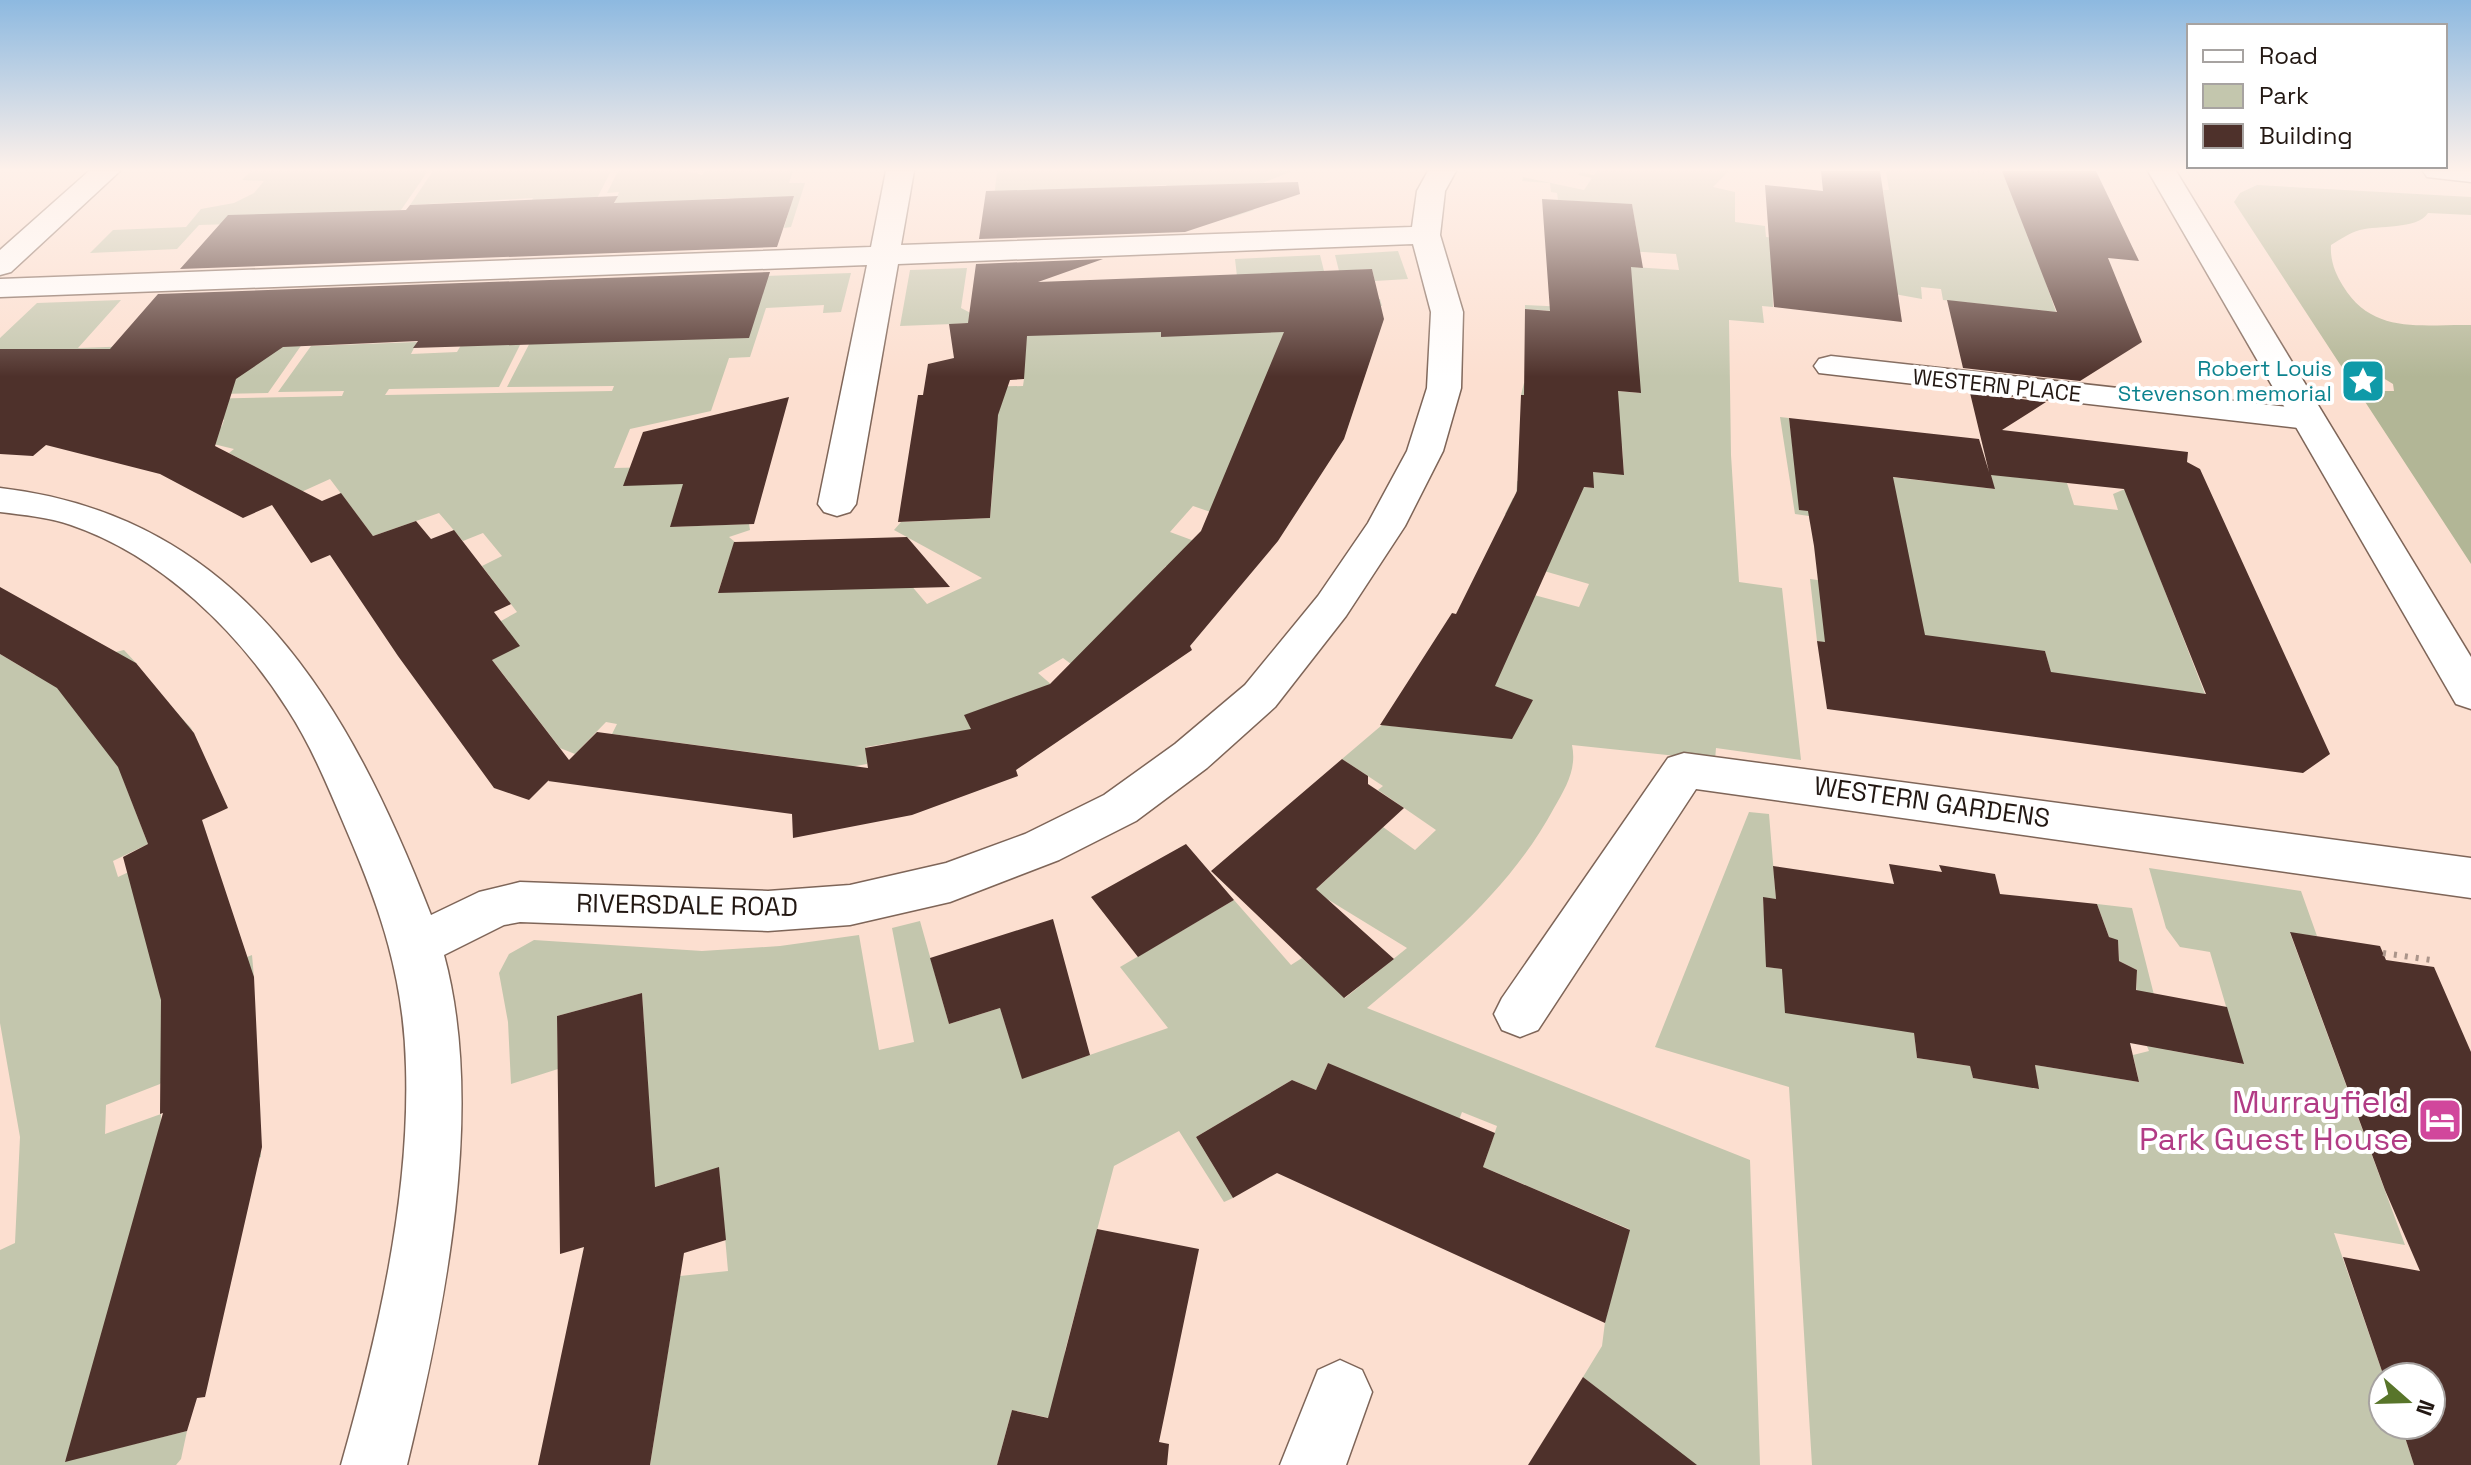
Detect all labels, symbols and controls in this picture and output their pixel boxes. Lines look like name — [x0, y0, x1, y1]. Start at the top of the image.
legend — [2187, 24, 2447, 168]
text: Road — [2259, 40, 2318, 71]
text: Park — [2259, 80, 2309, 111]
text: Building — [2259, 120, 2353, 151]
place label: Robert Louis Stevenson memorial — [2118, 354, 2332, 407]
place icon: Robert Louis Stevenson memorial — [2339, 357, 2387, 405]
street label: WESTERN PLACE — [1911, 362, 2083, 408]
street label: WESTERN GARDENS — [1812, 769, 2052, 835]
street label: RIVERSDALE ROAD — [576, 886, 798, 924]
place label: Murrayfield Park Guest House — [2139, 1082, 2409, 1159]
hotel icon: Murrayfield Park Guest House — [2416, 1096, 2464, 1144]
north arrow — [2367, 1361, 2447, 1441]
text: N — [2410, 1396, 2441, 1420]

